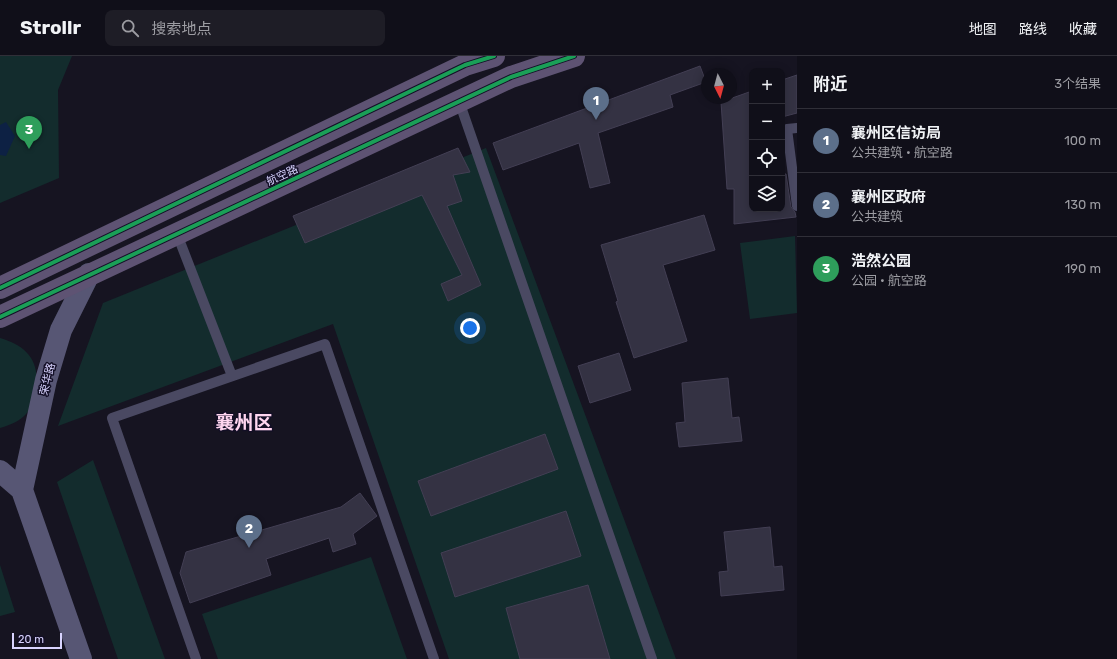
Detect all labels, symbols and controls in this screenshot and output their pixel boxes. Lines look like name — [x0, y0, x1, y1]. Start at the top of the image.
search box — [105, 10, 385, 46]
text: Strollr — [20, 16, 81, 39]
icon: search — [119, 17, 141, 39]
text: 搜索地点 — [151, 20, 211, 38]
text: 地图 — [969, 21, 997, 38]
text: 路线 — [1019, 21, 1047, 38]
text: 收藏 — [1069, 21, 1097, 38]
north arrow — [701, 68, 737, 104]
map controls — [749, 68, 785, 212]
button: + — [749, 68, 785, 104]
text: 附近 — [813, 74, 847, 94]
text: 3个结果 — [1054, 76, 1101, 91]
pin: 1 — [583, 87, 609, 120]
button: − — [749, 104, 785, 140]
pin: 3 — [16, 116, 42, 149]
text: 襄州区信访局 — [851, 124, 941, 142]
text: 1 — [823, 133, 829, 148]
text: 100 m — [1064, 133, 1101, 148]
button: locate — [749, 140, 785, 176]
text: 公共建筑 · 航空路 — [851, 145, 953, 160]
street label: 航空路 — [265, 163, 300, 188]
button: layers — [749, 176, 785, 212]
text: 襄州区政府 — [851, 188, 926, 206]
text: 2 — [822, 197, 830, 212]
text: 130 m — [1065, 197, 1101, 212]
text: 公共建筑 — [851, 209, 903, 224]
text: 浩然公园 — [851, 252, 911, 270]
text: 3 — [822, 261, 830, 276]
text: 190 m — [1065, 261, 1101, 276]
text: 公园 · 航空路 — [851, 273, 927, 288]
your location — [460, 318, 480, 338]
street label: 荣华路 — [37, 362, 58, 397]
district label: 襄州区 — [215, 411, 273, 434]
pin: 2 — [236, 515, 262, 548]
scale bar — [12, 631, 62, 650]
text: 20 m — [18, 633, 44, 646]

